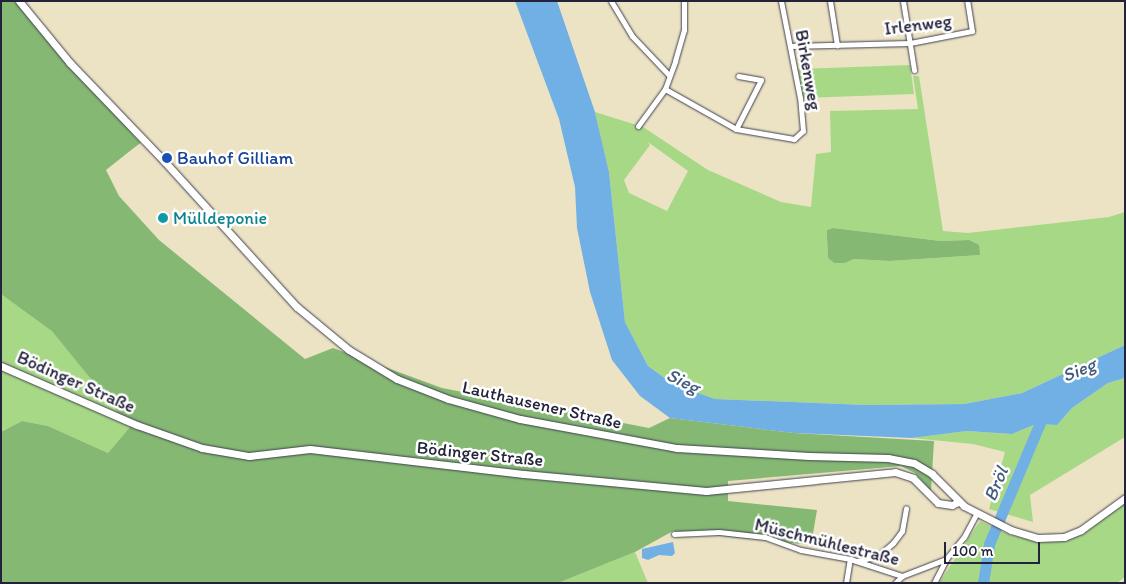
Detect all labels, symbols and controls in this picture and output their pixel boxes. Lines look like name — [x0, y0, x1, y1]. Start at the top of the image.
street label: Irlenweg — [883, 10, 953, 40]
street label: Birkenweg — [790, 28, 826, 112]
place label: Bauhof Gilliam — [177, 147, 294, 169]
marker: Bauhof Gilliam — [161, 152, 173, 164]
place label: Mülldeponie — [173, 207, 267, 229]
marker: Mülldeponie — [157, 212, 169, 224]
street label: Bödinger Straße — [14, 346, 138, 418]
water label: Sieg — [1059, 353, 1099, 387]
water label: Sieg — [663, 363, 703, 399]
street label: Lauthausener Straße — [460, 376, 624, 434]
street label: Bödinger Straße — [416, 437, 544, 471]
water label: Bröl — [979, 463, 1013, 505]
street label: Müschmühlestraße — [752, 514, 902, 570]
scale bar — [946, 532, 1042, 564]
text: 100 m — [952, 542, 993, 560]

